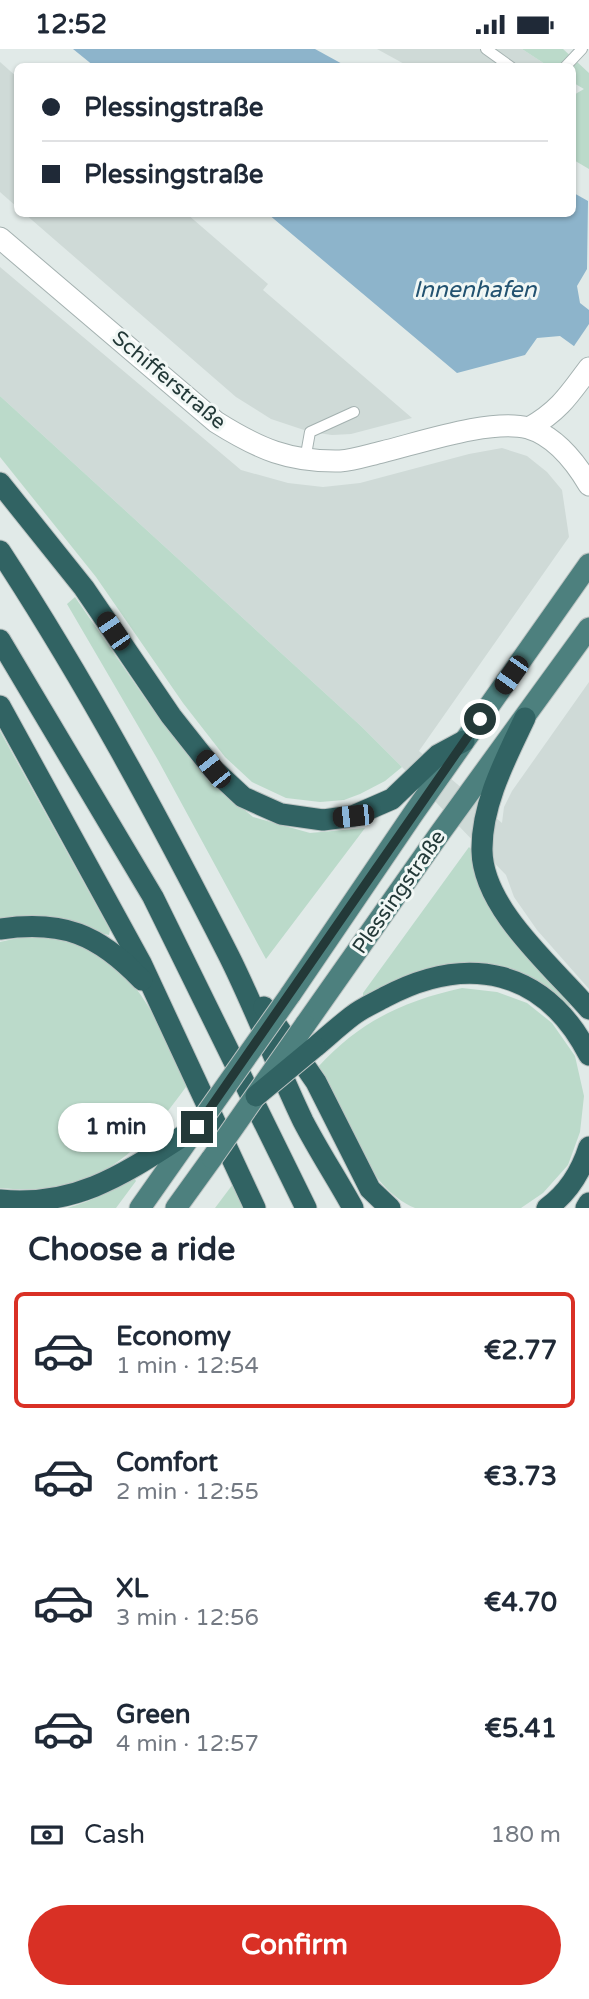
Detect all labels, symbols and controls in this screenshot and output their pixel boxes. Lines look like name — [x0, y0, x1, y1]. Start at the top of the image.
text: 12:52 — [35, 9, 107, 40]
text: Plessingstraße — [84, 92, 264, 123]
text: Plessingstraße — [84, 159, 264, 190]
water label: Innenhafen — [413, 276, 538, 304]
street label: Schifferstraße — [107, 325, 231, 435]
car — [93, 608, 134, 654]
car — [491, 652, 532, 698]
route start — [464, 703, 496, 735]
car — [192, 746, 235, 792]
car — [332, 803, 375, 829]
street label: Plessingstraße — [347, 825, 451, 959]
callout: 1 min — [57, 1103, 172, 1151]
route end — [181, 1111, 213, 1143]
text: 1 min — [85, 1113, 147, 1141]
text: Choose a ride — [28, 1231, 235, 1269]
icon: car — [32, 1319, 95, 1382]
text: Economy — [116, 1321, 231, 1352]
text: €2.77 — [484, 1335, 557, 1366]
text: 1 min · 12:54 — [116, 1352, 259, 1380]
icon: car — [32, 1445, 95, 1508]
text: Comfort — [116, 1447, 218, 1478]
text: €3.73 — [484, 1461, 557, 1492]
text: 2 min · 12:55 — [116, 1478, 259, 1506]
icon: car — [32, 1571, 95, 1634]
text: XL — [116, 1573, 148, 1604]
text: €4.70 — [484, 1587, 557, 1618]
text: 3 min · 12:56 — [116, 1604, 259, 1632]
icon: car — [32, 1697, 95, 1760]
text: Green — [116, 1699, 191, 1730]
text: €5.41 — [484, 1713, 557, 1744]
text: 4 min · 12:57 — [116, 1730, 259, 1758]
icon: cash — [28, 1816, 66, 1854]
text: Cash — [84, 1819, 145, 1850]
text: 180 m — [491, 1821, 561, 1849]
button: Confirm — [28, 1905, 561, 1985]

